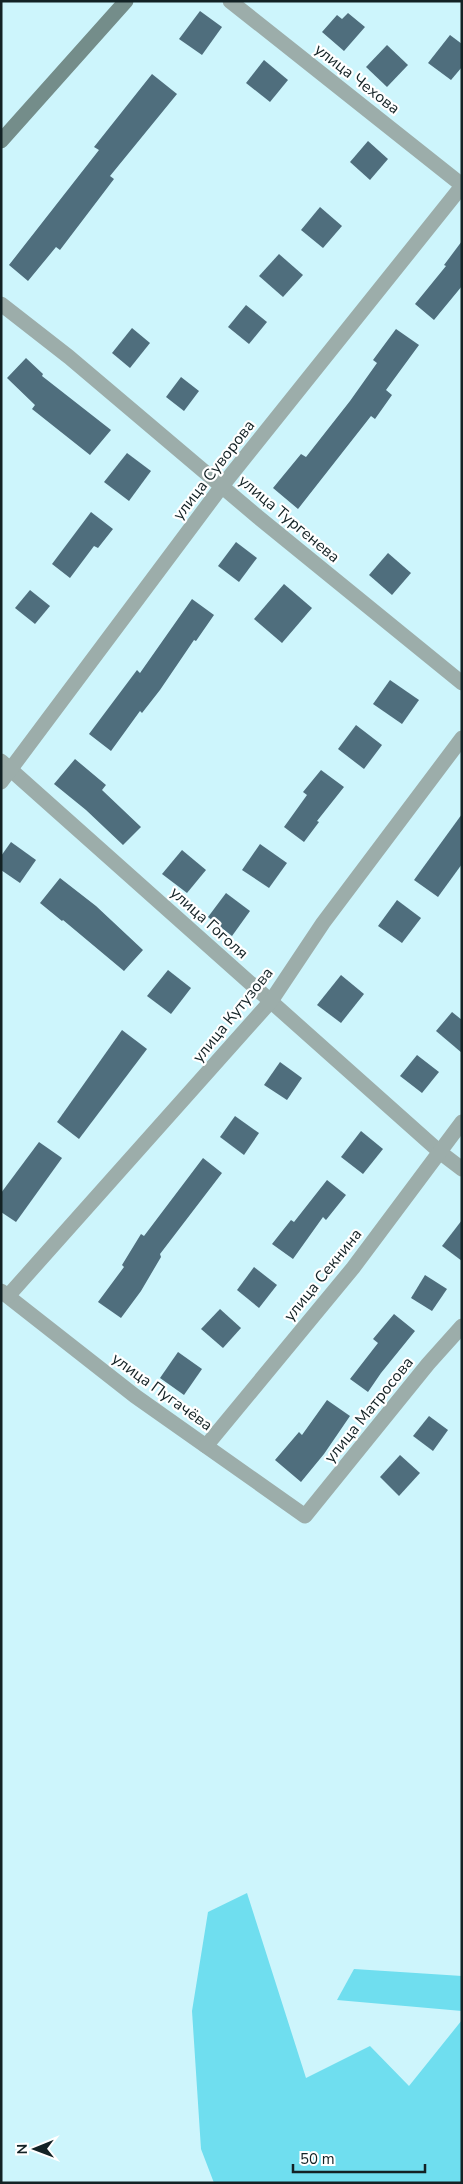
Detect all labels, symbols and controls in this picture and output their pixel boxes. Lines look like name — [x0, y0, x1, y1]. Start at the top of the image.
street label: улица Чехова — [310, 39, 404, 119]
street label: улица Суворова — [168, 415, 260, 525]
street label: улица Тургенева — [234, 470, 344, 568]
street label: улица Гоголя — [165, 882, 253, 964]
street label: улица Кутузова — [188, 963, 278, 1067]
street label: улица Секнина — [279, 1224, 367, 1326]
street label: улица Пугачёва — [107, 1348, 217, 1436]
street label: улица Матросова — [319, 1352, 419, 1468]
north arrow — [10, 2124, 60, 2174]
scale bar — [293, 2142, 426, 2174]
text: N — [13, 2144, 32, 2155]
text: 50 m — [300, 2149, 335, 2169]

